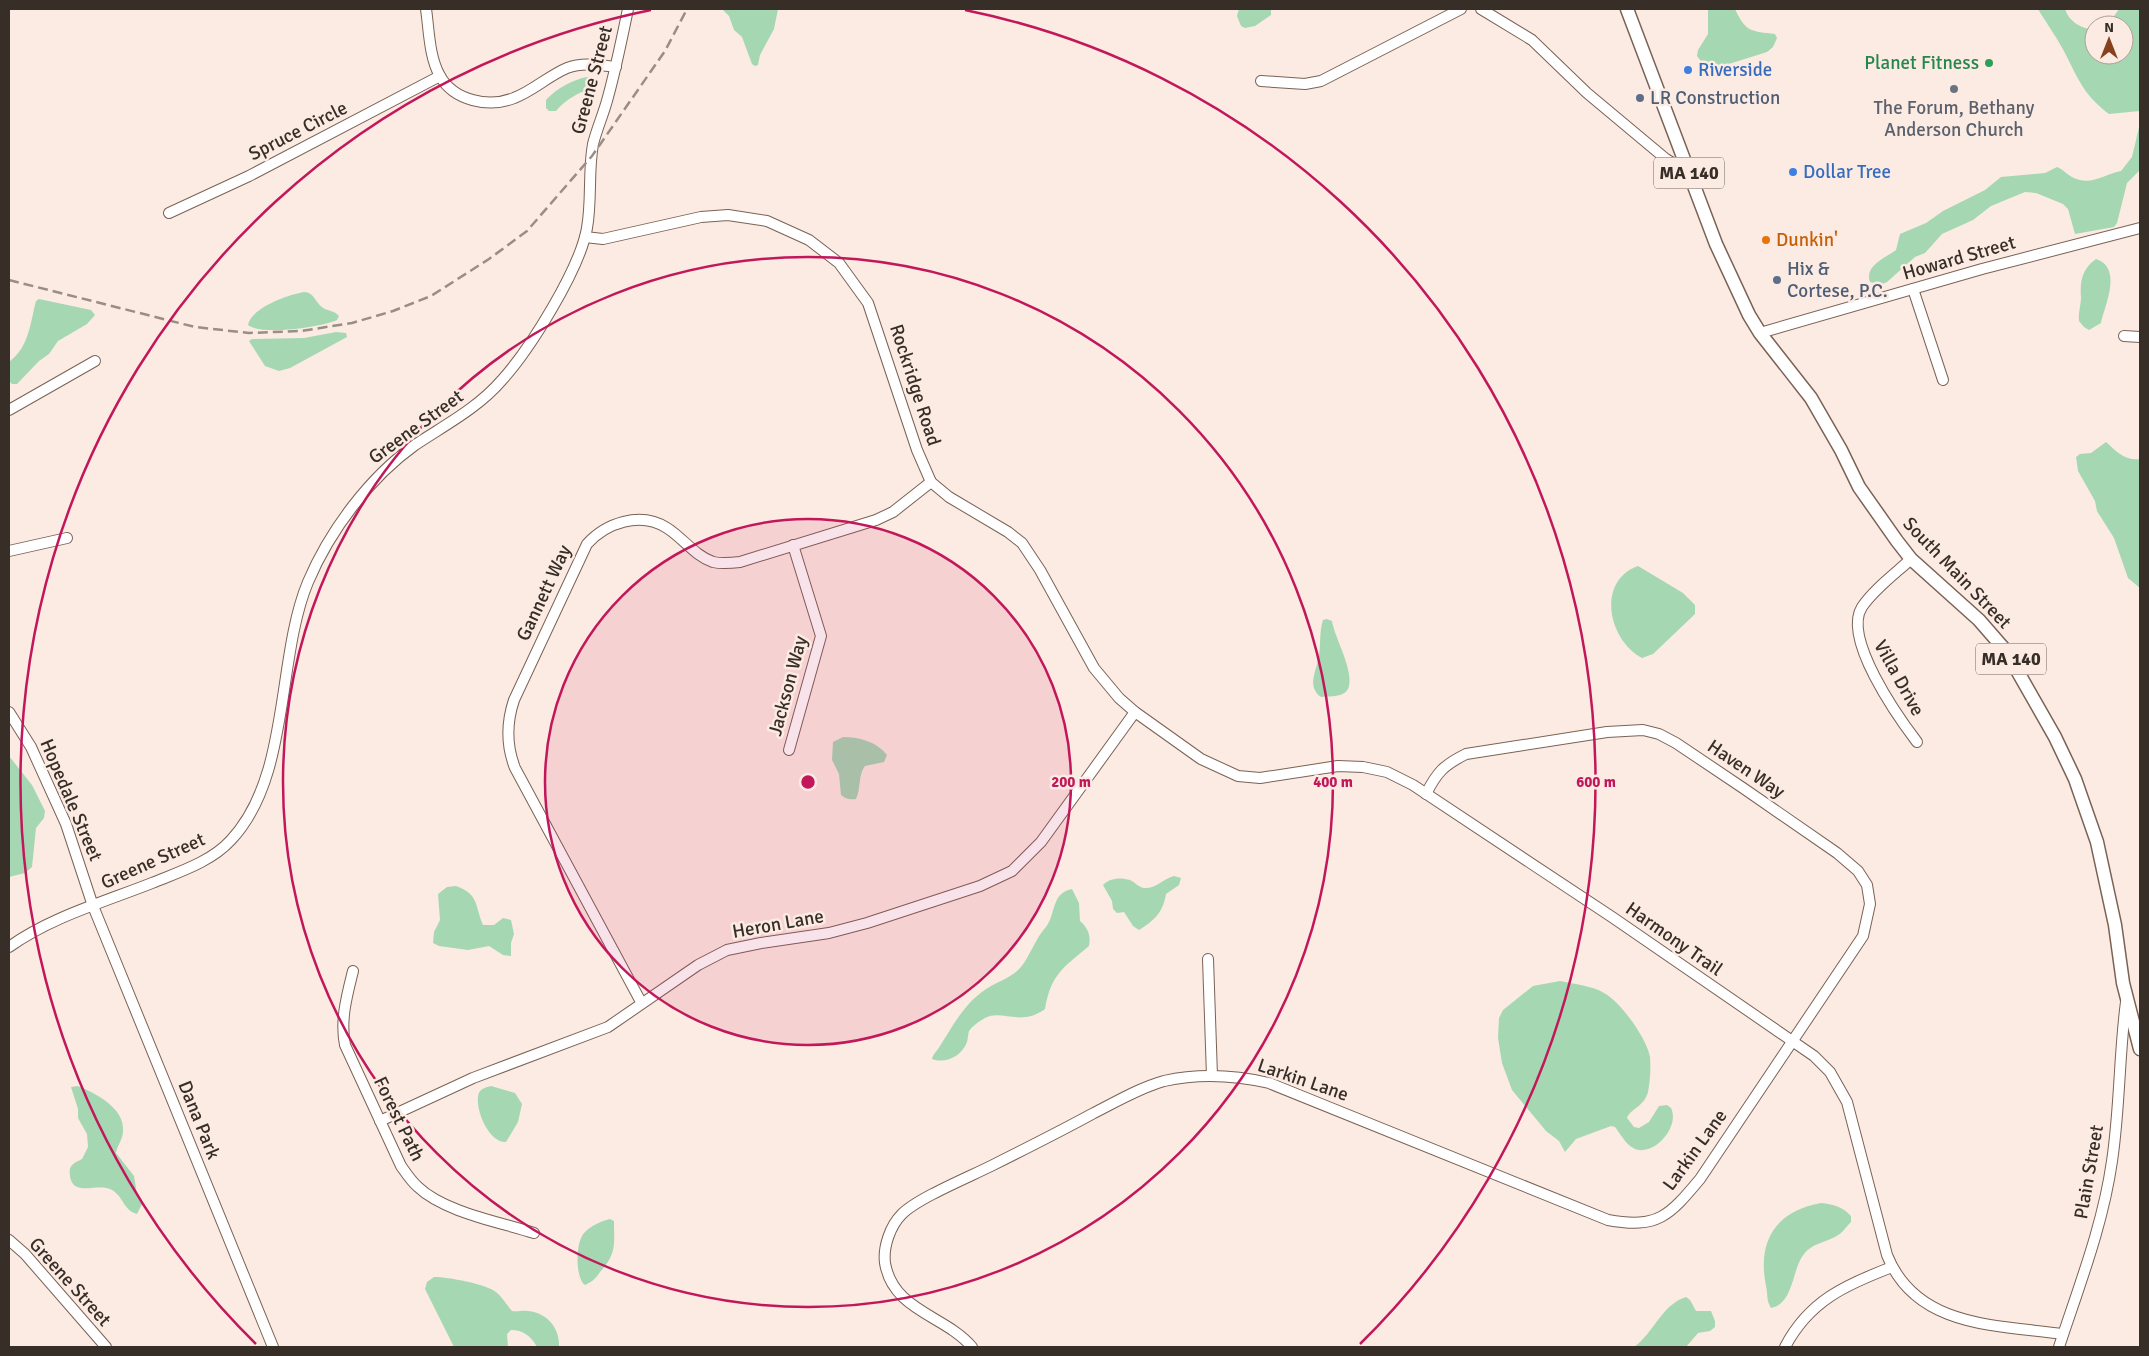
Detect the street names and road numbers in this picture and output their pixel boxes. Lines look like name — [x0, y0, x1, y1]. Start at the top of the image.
street label: Greene Street — [566, 23, 618, 137]
street label: Spruce Circle — [245, 96, 351, 166]
road number: MA 140 — [1654, 158, 1724, 188]
street label: Howard Street — [1900, 230, 2019, 286]
street label: Rockridge Road — [884, 321, 946, 449]
street label: Greene Street — [364, 384, 468, 469]
street label: South Main Street — [1898, 512, 2017, 634]
street label: Gannett Way — [511, 541, 577, 645]
street label: Jackson Way — [763, 633, 813, 739]
street label: Villa Drive — [1868, 636, 1930, 720]
road number: MA 140 — [1976, 644, 2046, 674]
street label: Haven Way — [1703, 734, 1789, 804]
street label: Hopedale Street — [34, 735, 108, 865]
street label: Greene Street — [97, 827, 209, 895]
street label: Harmony Trail — [1621, 897, 1727, 981]
street label: Heron Lane — [730, 904, 826, 944]
street label: Larkin Lane — [1254, 1053, 1352, 1107]
street label: Forest Path — [368, 1073, 430, 1165]
street label: Dana Park — [172, 1077, 226, 1163]
street label: Larkin Lane — [1657, 1105, 1733, 1195]
street label: Plain Street — [2069, 1123, 2109, 1221]
street label: Greene Street — [24, 1233, 116, 1332]

